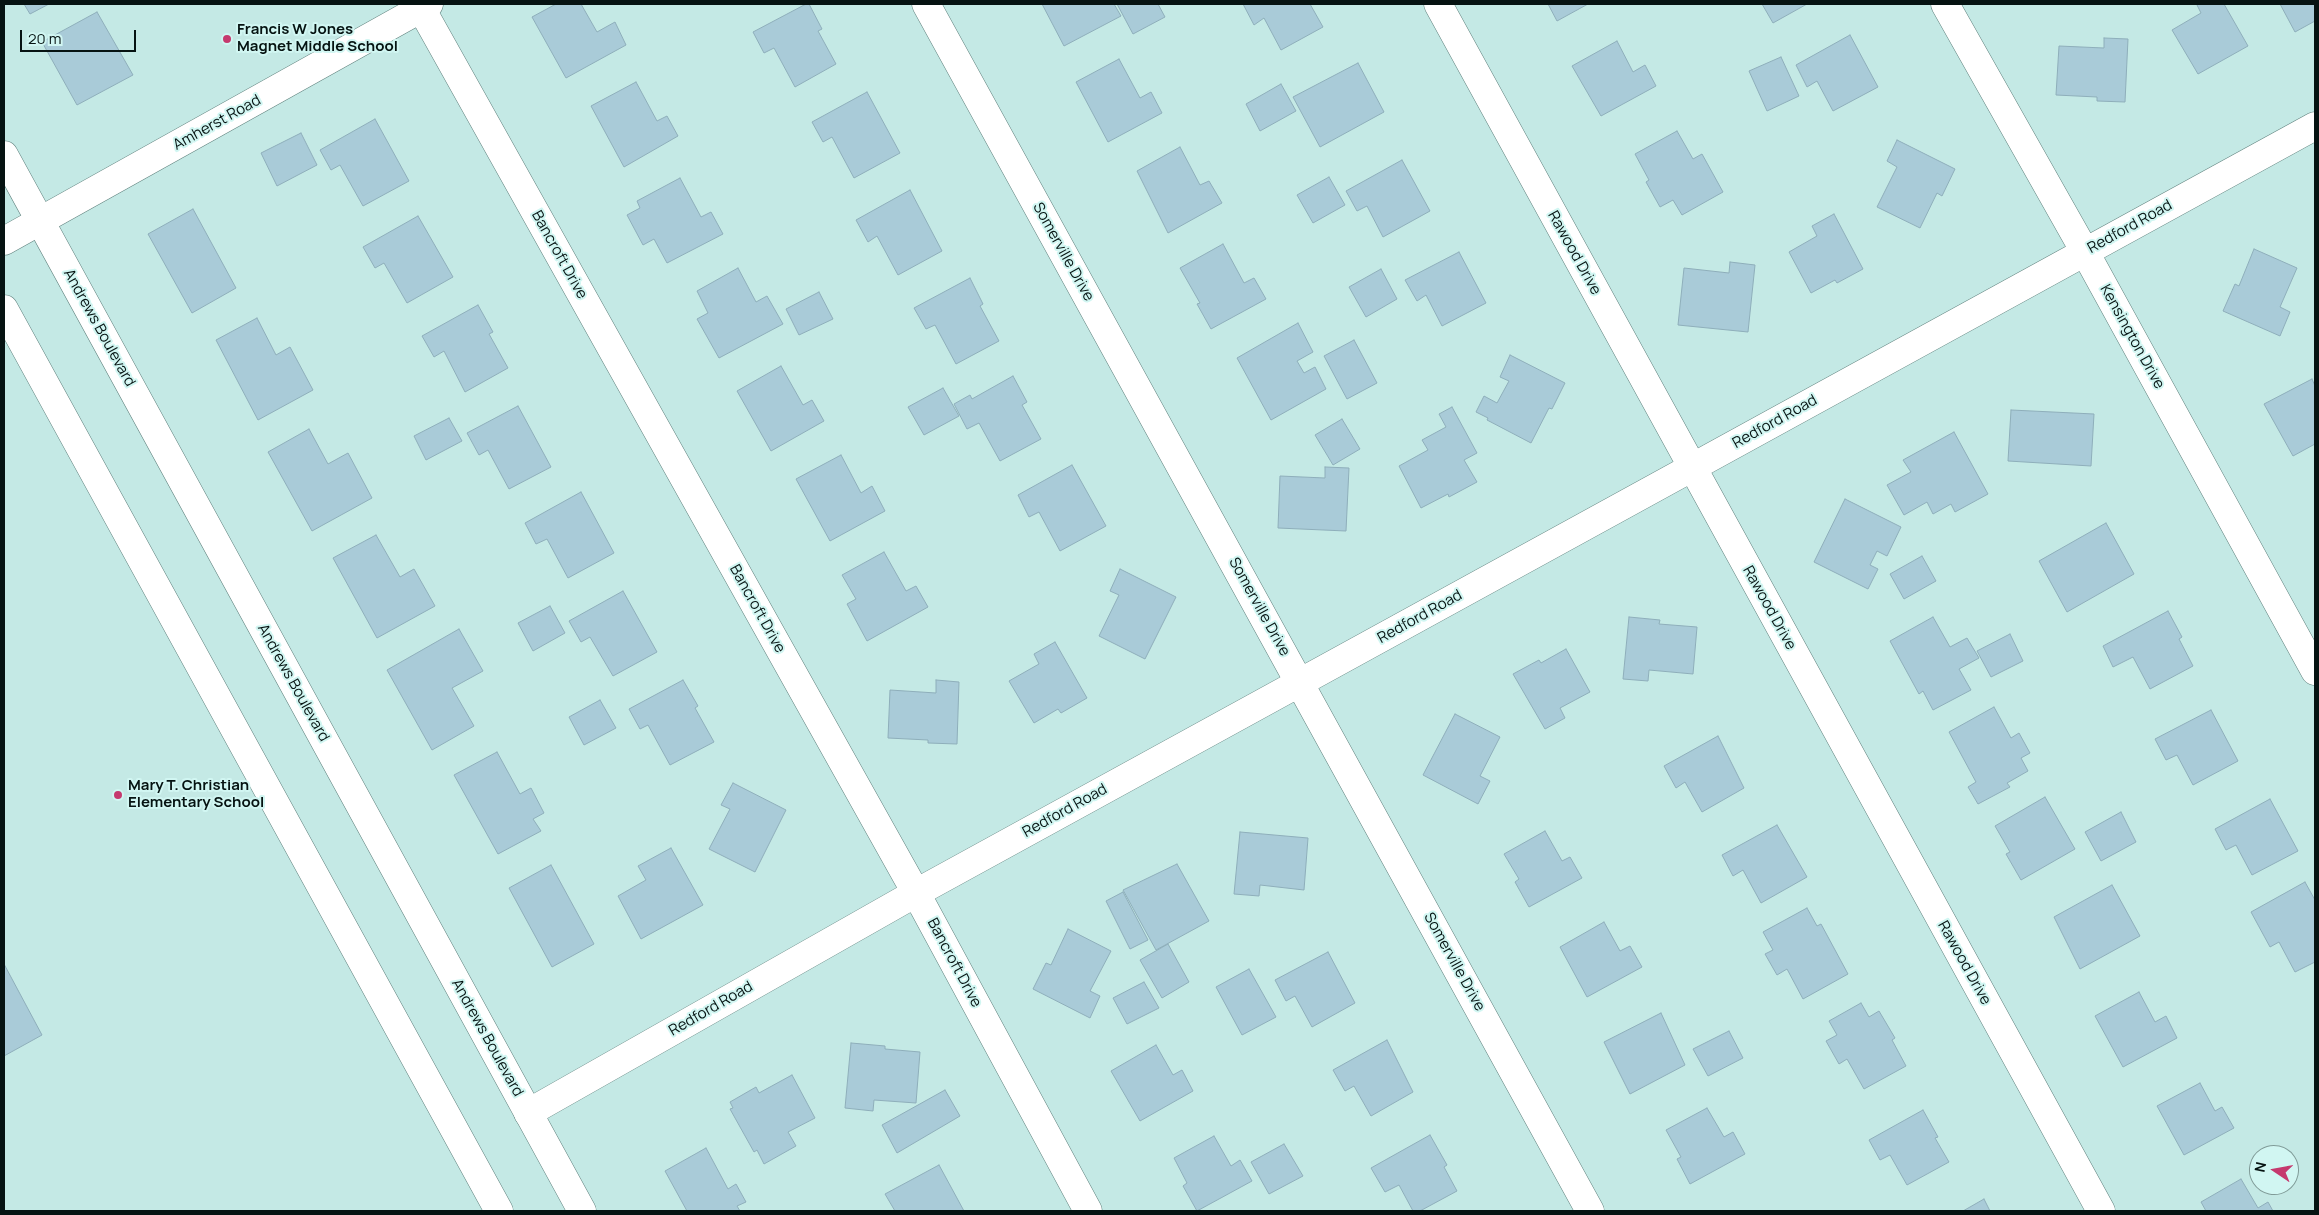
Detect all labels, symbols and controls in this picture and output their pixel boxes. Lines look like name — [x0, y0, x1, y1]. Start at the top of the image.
scale bar — [22, 20, 139, 52]
place label: Francis W Jones Magnet Middle School — [237, 21, 398, 56]
text: 20 m — [28, 28, 61, 49]
marker: Francis W Jones Magnet Middle School — [221, 33, 233, 45]
street label: Amherst Road — [170, 92, 264, 154]
street label: Redford Road — [2085, 196, 2175, 258]
street label: Somerville Drive — [1028, 200, 1098, 304]
street label: Bancroft Drive — [527, 208, 591, 302]
street label: Rawood Drive — [1543, 208, 1605, 298]
street label: Andrews Boulevard — [59, 266, 139, 390]
street label: Kensington Drive — [2096, 282, 2168, 392]
street label: Redford Road — [1730, 391, 1820, 453]
street label: Somerville Drive — [1224, 555, 1294, 659]
street label: Bancroft Drive — [725, 562, 789, 656]
street label: Rawood Drive — [1738, 563, 1800, 653]
street label: Redford Road — [1375, 586, 1465, 648]
street label: Andrews Boulevard — [253, 621, 333, 745]
place label: Mary T. Christian Elementary School — [128, 777, 264, 812]
street label: Redford Road — [1020, 780, 1110, 842]
marker: Mary T. Christian Elementary School — [112, 789, 124, 801]
street label: Somerville Drive — [1419, 910, 1489, 1014]
street label: Bancroft Drive — [923, 915, 985, 1011]
street label: Rawood Drive — [1933, 918, 1995, 1008]
street label: Andrews Boulevard — [447, 976, 527, 1100]
street label: Redford Road — [666, 978, 756, 1040]
north arrow — [2249, 1145, 2299, 1195]
text: N — [2249, 1160, 2270, 1174]

